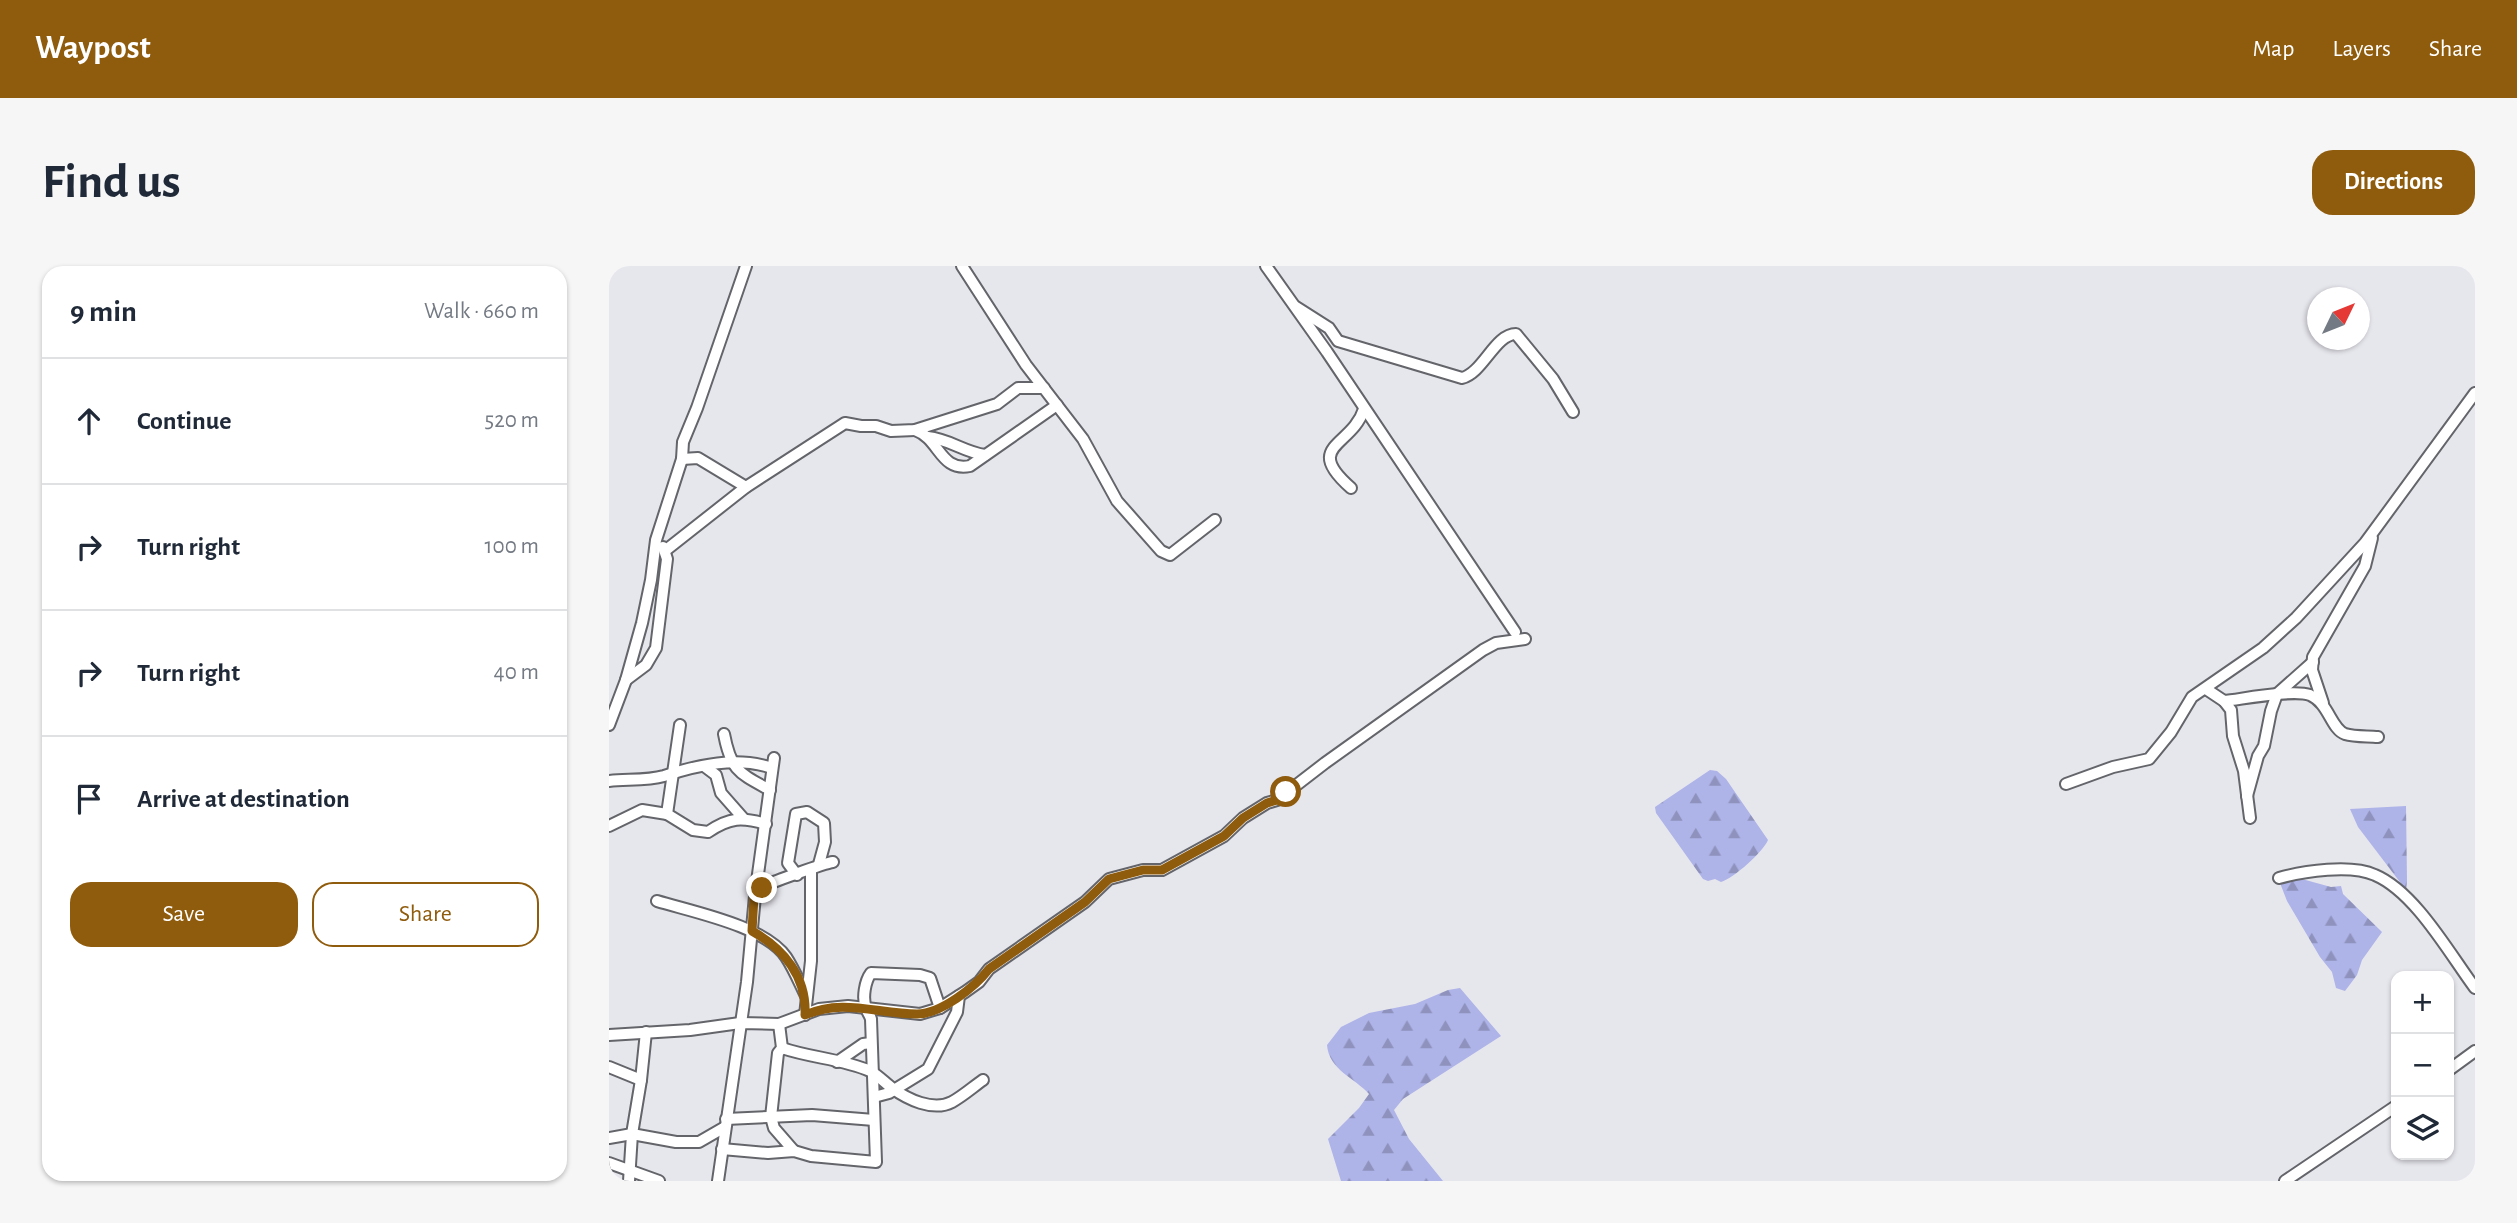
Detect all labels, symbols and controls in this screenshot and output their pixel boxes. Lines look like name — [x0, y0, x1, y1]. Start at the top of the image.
text: Waypost — [35, 32, 151, 65]
text: Map — [2252, 37, 2294, 61]
text: Layers — [2332, 37, 2391, 61]
text: Share — [2429, 37, 2482, 61]
button: Directions — [2312, 150, 2475, 215]
text: Find us — [42, 158, 181, 207]
north arrow — [2307, 287, 2370, 350]
text: 9 min — [70, 297, 137, 327]
text: Walk · 660 m — [424, 300, 539, 323]
icon: ahead — [70, 402, 108, 440]
text: Continue — [137, 408, 232, 434]
text: 520 m — [485, 409, 539, 432]
icon: right — [70, 528, 108, 566]
text: Turn right — [137, 534, 240, 560]
text: 100 m — [485, 535, 539, 558]
icon: right — [70, 654, 108, 692]
text: Turn right — [137, 660, 240, 686]
text: 40 m — [494, 661, 539, 684]
route start — [1270, 776, 1301, 807]
icon: arrive — [70, 780, 108, 818]
text: Arrive at destination — [137, 786, 350, 812]
route end — [746, 872, 777, 903]
button: Save — [70, 882, 298, 947]
button: Share — [312, 882, 539, 947]
map controls — [2391, 971, 2454, 1160]
button: + — [2391, 971, 2454, 1034]
button: − — [2391, 1034, 2454, 1097]
button: layers — [2391, 1097, 2454, 1160]

